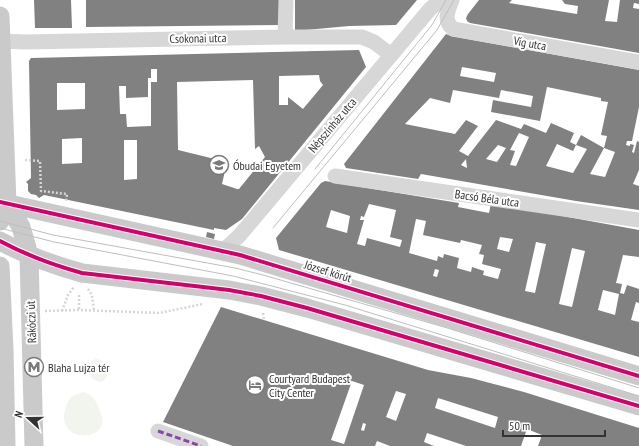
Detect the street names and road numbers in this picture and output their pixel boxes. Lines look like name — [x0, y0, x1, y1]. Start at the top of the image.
street label: Csokonai utca — [169, 30, 227, 46]
street label: Víg utca — [511, 33, 548, 53]
street label: Népszínház utca — [305, 94, 359, 155]
street label: Bacsó Béla utca — [454, 186, 520, 210]
street label: József körút — [302, 256, 354, 285]
street label: Rákóczi út — [23, 300, 39, 343]

